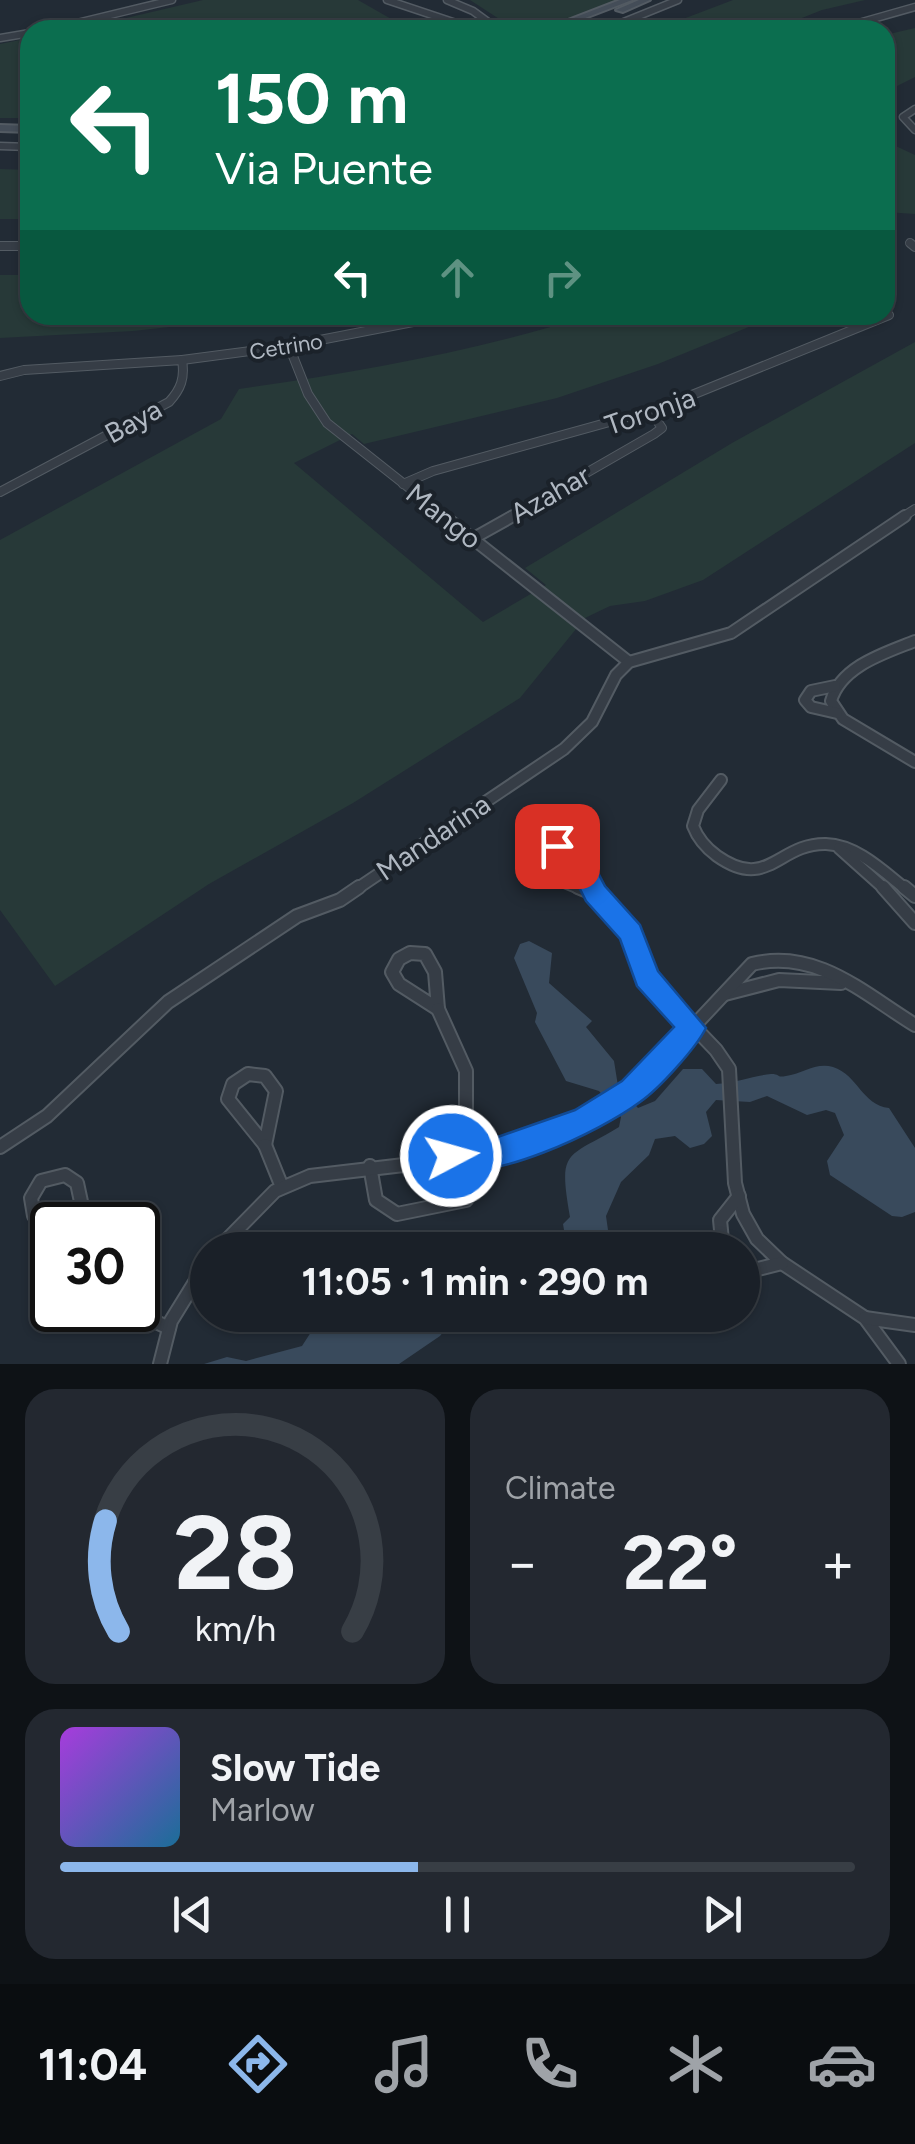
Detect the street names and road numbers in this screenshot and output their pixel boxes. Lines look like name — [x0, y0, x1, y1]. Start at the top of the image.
street label: Cetrino — [248, 327, 325, 366]
street label: Toronja — [600, 380, 700, 442]
street label: Baya — [99, 392, 167, 450]
street label: Azahar — [504, 457, 596, 530]
street label: Mango — [400, 476, 488, 556]
street label: Mandarina — [370, 787, 496, 887]

